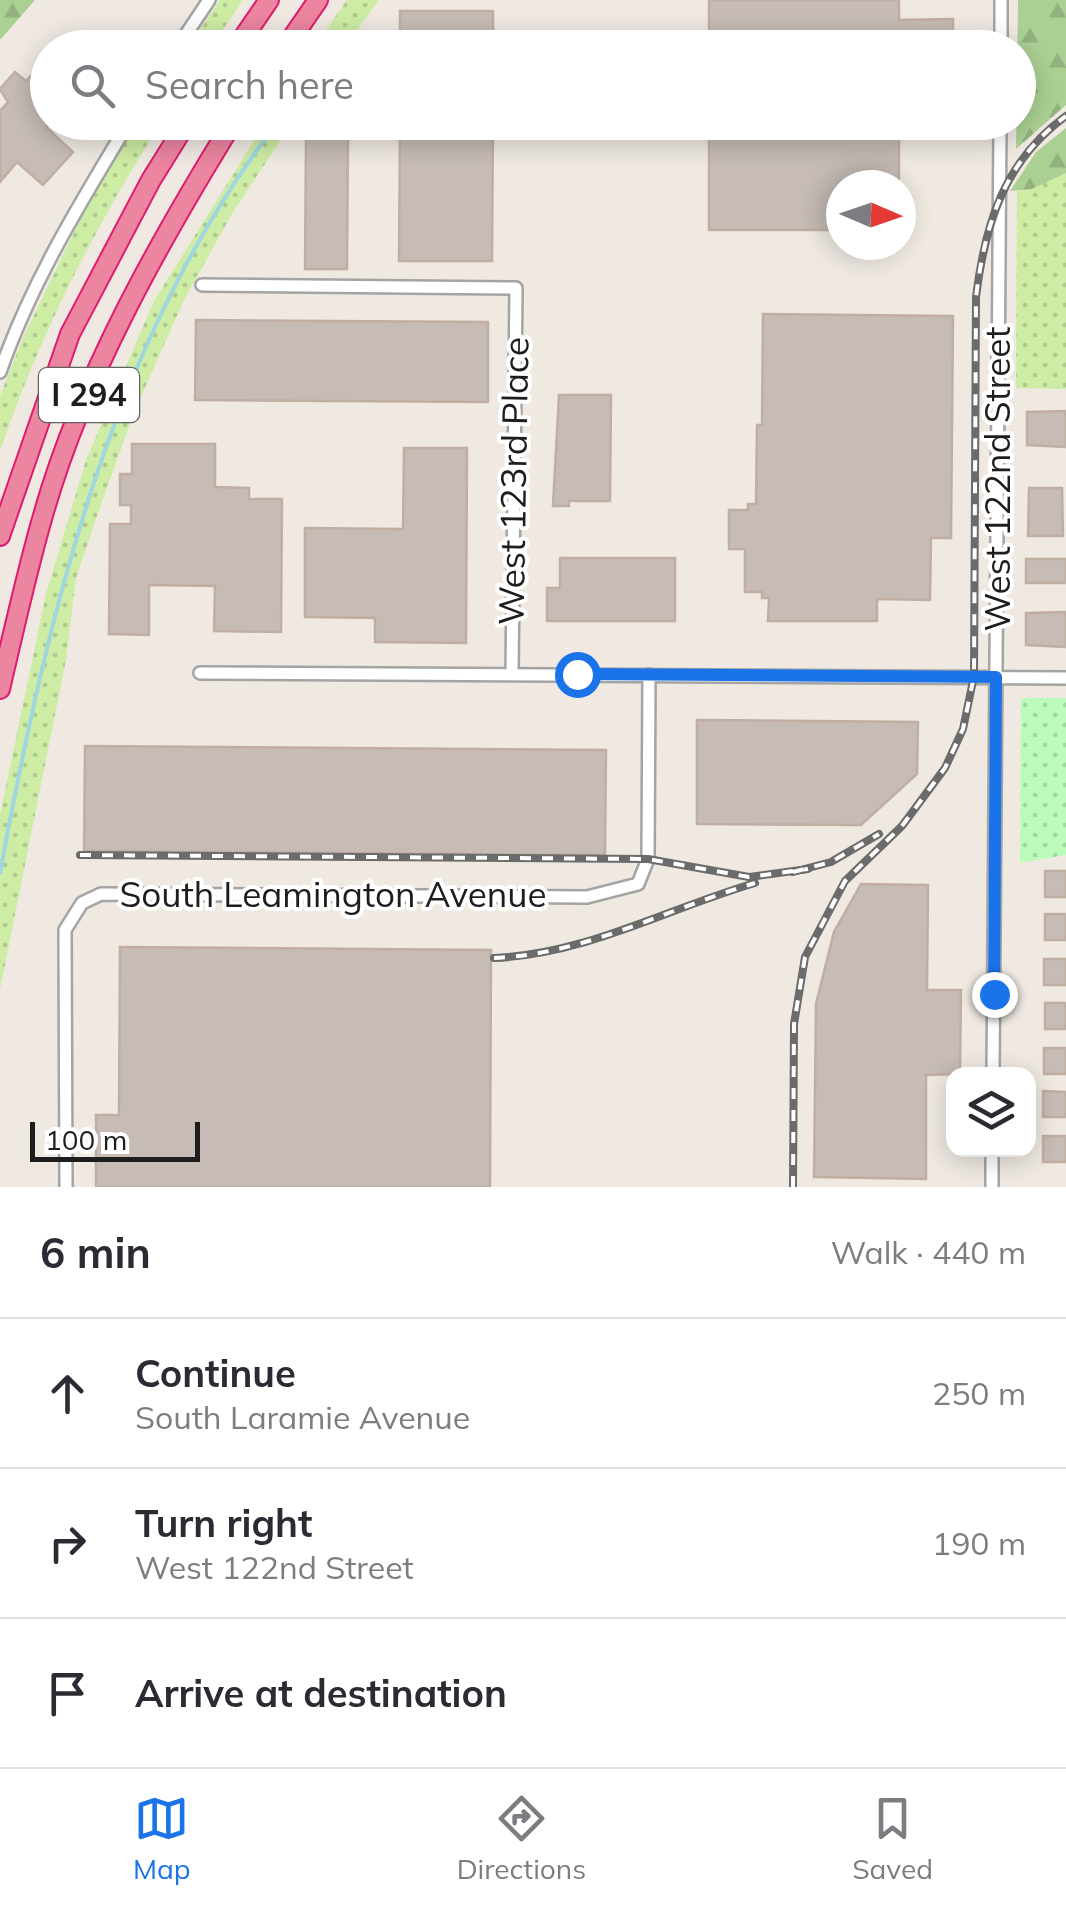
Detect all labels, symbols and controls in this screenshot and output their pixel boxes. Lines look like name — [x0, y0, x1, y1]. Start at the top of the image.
search box — [30, 30, 1036, 140]
icon: search — [65, 58, 120, 113]
text: Search here — [145, 61, 354, 109]
north arrow — [826, 170, 916, 260]
street label: West 122nd Street — [975, 327, 1019, 631]
street label: West 123rd Place — [488, 337, 538, 625]
road number: I 294 — [39, 368, 139, 422]
route start — [555, 652, 601, 698]
street label: South Leamington Avenue — [119, 872, 547, 916]
route end — [972, 972, 1018, 1018]
map controls — [946, 1067, 1036, 1157]
button: layers — [946, 1067, 1036, 1157]
scale bar — [30, 1117, 200, 1162]
text: 100 m — [45, 1122, 127, 1157]
text: 6 min — [40, 1226, 151, 1279]
text: Walk · 440 m — [831, 1232, 1026, 1272]
text: Continue — [135, 1349, 296, 1397]
icon: ahead — [40, 1366, 95, 1421]
text: 250 m — [932, 1373, 1026, 1413]
text: South Laramie Avenue — [135, 1397, 470, 1437]
text: Turn right — [135, 1499, 312, 1547]
icon: right — [40, 1516, 95, 1571]
text: 190 m — [932, 1523, 1026, 1563]
text: West 122nd Street — [135, 1547, 414, 1587]
icon: arrive — [40, 1666, 95, 1721]
text: Arrive at destination — [135, 1669, 507, 1717]
tab: Map — [133, 1791, 191, 1886]
tab: Directions — [457, 1791, 586, 1886]
tab: Saved — [852, 1791, 933, 1886]

